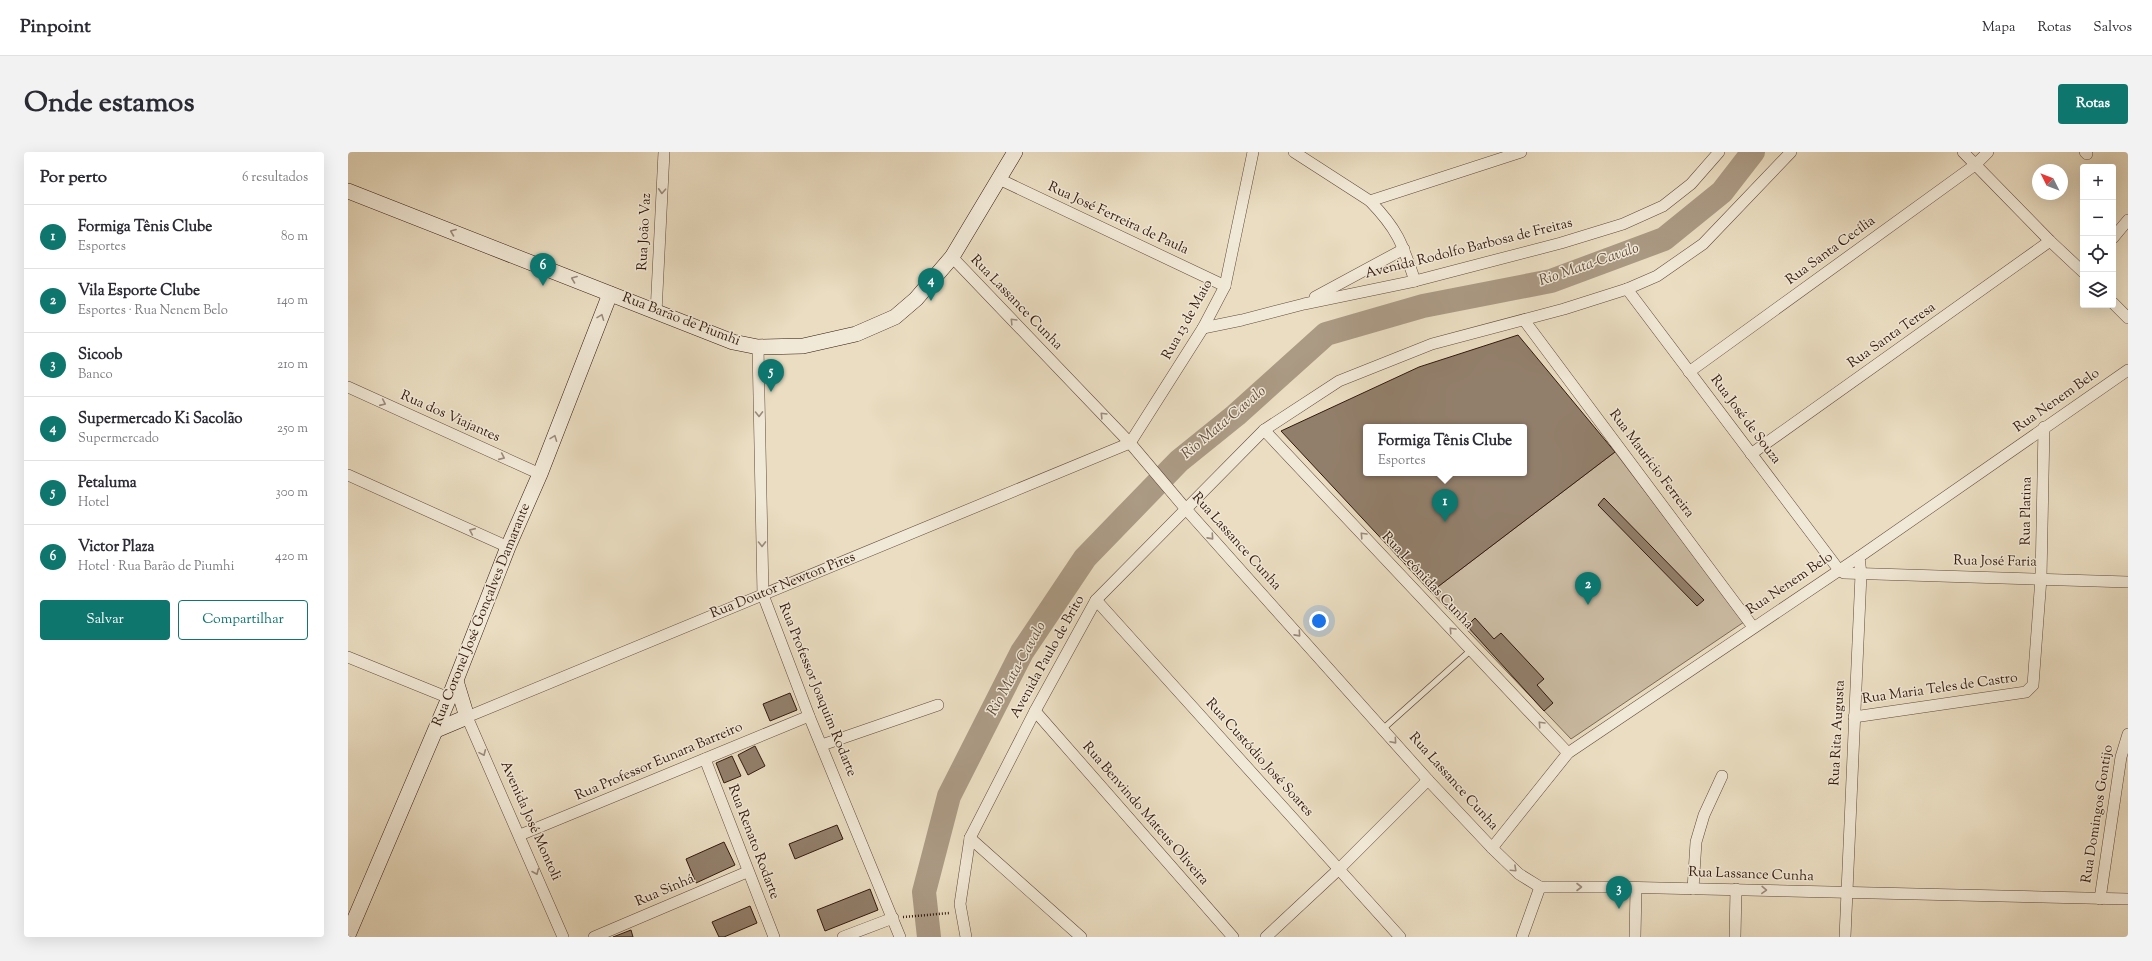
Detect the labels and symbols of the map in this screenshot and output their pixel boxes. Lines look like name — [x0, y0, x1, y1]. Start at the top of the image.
north arrow — [2032, 164, 2068, 200]
street label: Rua José Ferreira de Paula — [1044, 178, 1192, 261]
one-way arrow — [658, 188, 667, 194]
street label: Rua João Vaz — [633, 193, 657, 271]
street label: Rua Santa Cecília — [1782, 211, 1880, 290]
street label: Avenida Rodolfo Barbosa de Freitas — [1363, 214, 1575, 284]
one-way arrow — [449, 229, 456, 237]
water label: Rio Mata-Cavalo — [1536, 238, 1642, 292]
street label: Rua Lassance Cunha — [965, 251, 1067, 355]
pin: 6 — [530, 253, 556, 286]
pin: 4 — [918, 268, 944, 301]
one-way arrow — [571, 276, 578, 284]
street label: Rua 13 de Maio — [1158, 276, 1218, 364]
street label: Rua Barão de Piumhi — [619, 288, 743, 352]
street label: Rua Santa Teresa — [1844, 298, 1940, 374]
one-way arrow — [597, 313, 605, 320]
one-way arrow — [1010, 318, 1018, 326]
pin: 5 — [758, 359, 784, 392]
street label: Rua Nenem Belo — [2010, 364, 2104, 438]
street label: Rua José de Souza — [1705, 371, 1785, 469]
water label: Rio Mata-Cavalo — [1177, 381, 1271, 465]
street label: Rua dos Viajantes — [397, 386, 503, 448]
one-way arrow — [379, 398, 387, 406]
street label: Rua Maurício Ferreira — [1604, 406, 1699, 523]
one-way arrow — [755, 411, 763, 417]
one-way arrow — [1100, 412, 1108, 420]
one-way arrow — [550, 434, 558, 441]
one-way arrow — [497, 452, 505, 460]
street label: Rua Platina — [2016, 476, 2038, 546]
street label: Rua Lassance Cunha — [1187, 489, 1286, 596]
pin: 1 — [1432, 489, 1458, 522]
street label: Rua Coronel José Gonçalves Damarante — [428, 500, 536, 730]
one-way arrow — [469, 528, 476, 536]
street label: Rua Leônidas Cunha — [1376, 528, 1478, 635]
one-way arrow — [1206, 532, 1214, 540]
one-way arrow — [1360, 532, 1367, 540]
one-way arrow — [758, 541, 766, 547]
street label: Rua Nenem Belo — [1743, 547, 1838, 620]
street label: Rua Doutor Newton Pires — [707, 548, 859, 624]
street label: Rua José Faria — [1953, 551, 2037, 573]
pin: 2 — [1575, 572, 1601, 605]
street label: Avenida Paulo de Brito — [1006, 592, 1090, 722]
street label: Rua Professor Joaquim Rodarte — [773, 600, 861, 780]
your location — [1309, 611, 1329, 631]
water label: Rio Mata-Cavalo — [982, 618, 1052, 720]
one-way arrow — [1449, 627, 1456, 635]
one-way arrow — [1293, 629, 1301, 637]
street label: Rua Maria Teles de Castro — [1861, 668, 2019, 710]
street label: Rua Rita Augusta — [1825, 679, 1851, 786]
street label: Rua Custódio José Soares — [1200, 694, 1318, 822]
street label: Rua Professor Eunara Barreiro — [572, 717, 746, 806]
one-way arrow — [1538, 721, 1546, 729]
street label: Rua Lassance Cunha — [1404, 729, 1503, 836]
one-way arrow — [1390, 736, 1397, 743]
street label: Rua Benvindo Mateus Oliveira — [1077, 738, 1213, 890]
street label: Rua Domingos Gontijo — [2077, 743, 2119, 885]
one-way arrow — [479, 749, 487, 756]
street label: Avenida José Montoli — [495, 758, 565, 884]
street label: Rua Renato Rodarte — [722, 782, 784, 902]
street label: Rua Lassance Cunha — [1688, 863, 1815, 887]
one-way arrow — [1510, 864, 1517, 871]
one-way arrow — [531, 868, 539, 875]
street label: Rua Sinhá — [632, 869, 698, 912]
pin: 3 — [1606, 876, 1632, 909]
one-way arrow — [1576, 883, 1582, 891]
one-way arrow — [1761, 886, 1767, 895]

